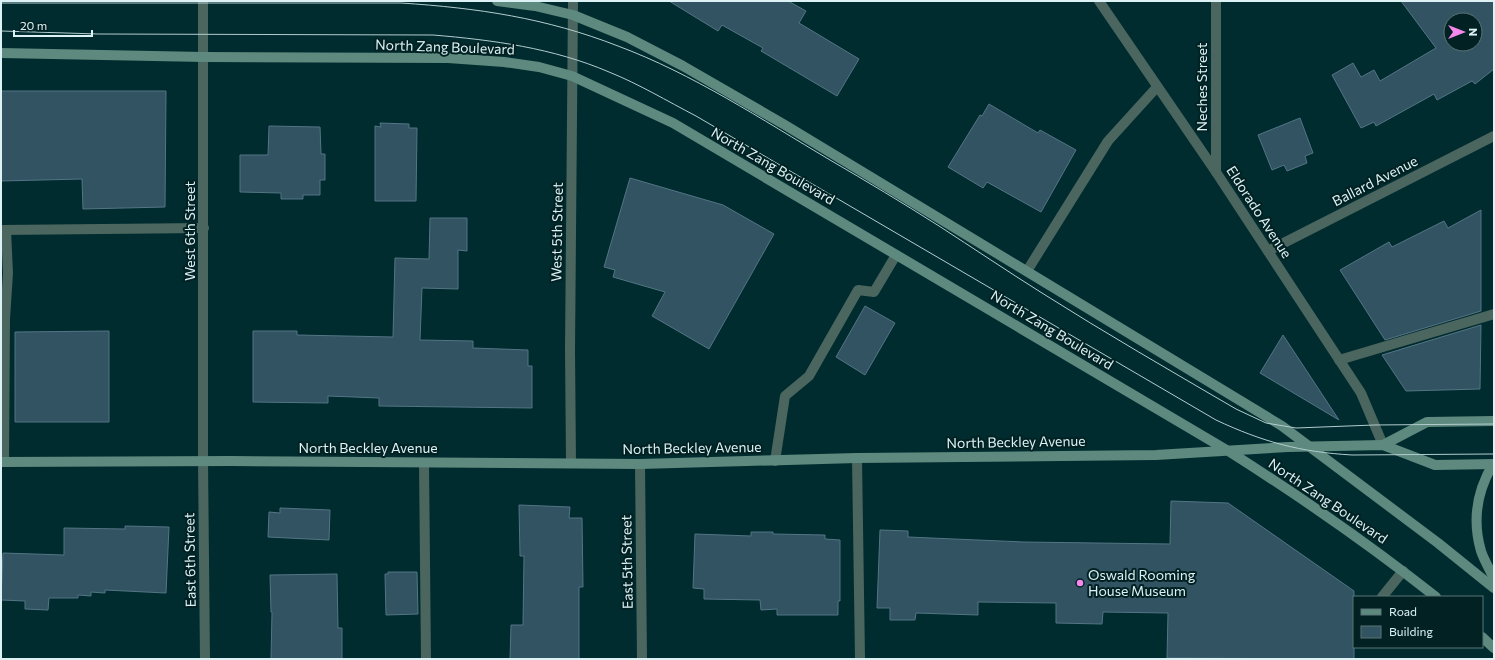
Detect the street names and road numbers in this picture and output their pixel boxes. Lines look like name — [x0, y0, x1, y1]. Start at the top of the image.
street label: North Zang Boulevard — [375, 36, 515, 57]
street label: Neches Street — [1193, 42, 1210, 131]
street label: North Zang Boulevard — [708, 123, 838, 208]
street label: Ballard Avenue — [1329, 152, 1420, 209]
street label: Eldorado Avenue — [1223, 162, 1296, 261]
street label: West 6th Street — [181, 181, 198, 281]
street label: West 5th Street — [547, 182, 566, 282]
street label: North Zang Boulevard — [988, 286, 1117, 373]
street label: North Beckley Avenue — [946, 432, 1086, 451]
street label: North Beckley Avenue — [622, 438, 762, 457]
street label: North Beckley Avenue — [298, 439, 438, 456]
street label: North Zang Boulevard — [1266, 454, 1391, 547]
street label: East 6th Street — [180, 512, 199, 608]
street label: East 5th Street — [617, 514, 636, 609]

